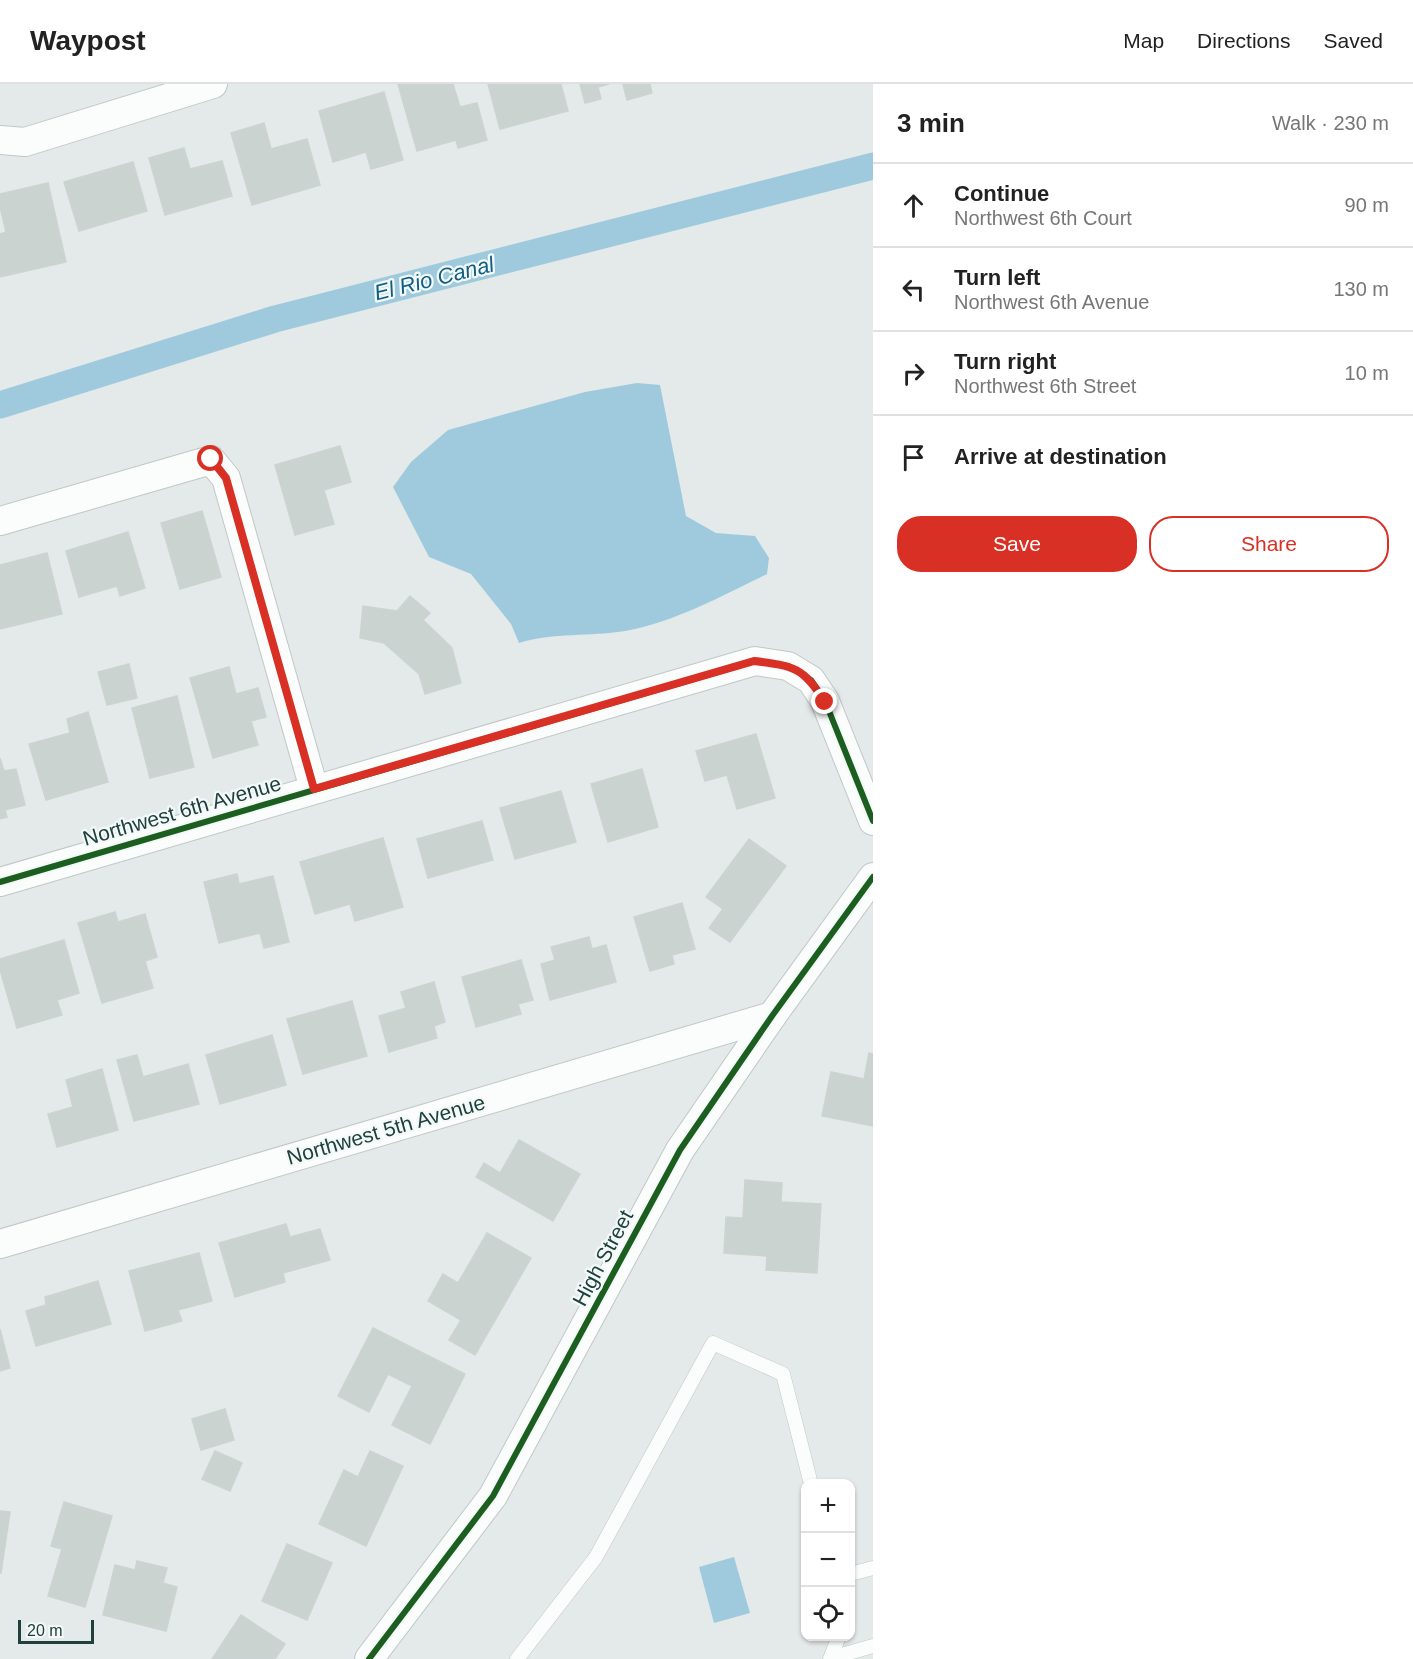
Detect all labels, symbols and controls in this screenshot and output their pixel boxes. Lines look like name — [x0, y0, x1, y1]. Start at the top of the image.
text: Waypost — [30, 25, 146, 56]
text: Map — [1123, 29, 1164, 52]
text: Directions — [1197, 29, 1290, 52]
text: Saved — [1323, 29, 1383, 52]
text: 3 min — [897, 108, 965, 138]
text: Walk · 230 m — [1272, 112, 1389, 134]
text: Continue — [954, 181, 1049, 206]
icon: ahead — [897, 189, 930, 222]
text: 90 m — [1345, 194, 1389, 216]
text: Northwest 6th Court — [954, 207, 1132, 229]
water label: El Rio Canal — [372, 251, 498, 305]
text: Turn left — [954, 265, 1040, 290]
icon: left — [897, 273, 930, 306]
text: 130 m — [1333, 278, 1389, 300]
text: Northwest 6th Avenue — [954, 291, 1149, 313]
text: Turn right — [954, 349, 1056, 374]
icon: right — [897, 357, 930, 390]
text: 10 m — [1345, 362, 1389, 384]
text: Northwest 6th Street — [954, 375, 1136, 397]
icon: arrive — [897, 441, 930, 474]
text: Arrive at destination — [954, 444, 1167, 469]
route start — [197, 445, 223, 471]
button: Save — [897, 516, 1137, 572]
button: Share — [1149, 516, 1389, 572]
route end — [811, 688, 837, 714]
street label: Northwest 6th Avenue — [80, 771, 284, 850]
street label: Northwest 5th Avenue — [284, 1090, 488, 1169]
street label: High Street — [568, 1206, 637, 1310]
map controls — [801, 1479, 855, 1641]
button: + — [801, 1479, 855, 1533]
button: − — [801, 1533, 855, 1587]
button: locate — [801, 1587, 855, 1641]
scale bar — [18, 1617, 94, 1644]
text: 20 m — [27, 1622, 63, 1639]

